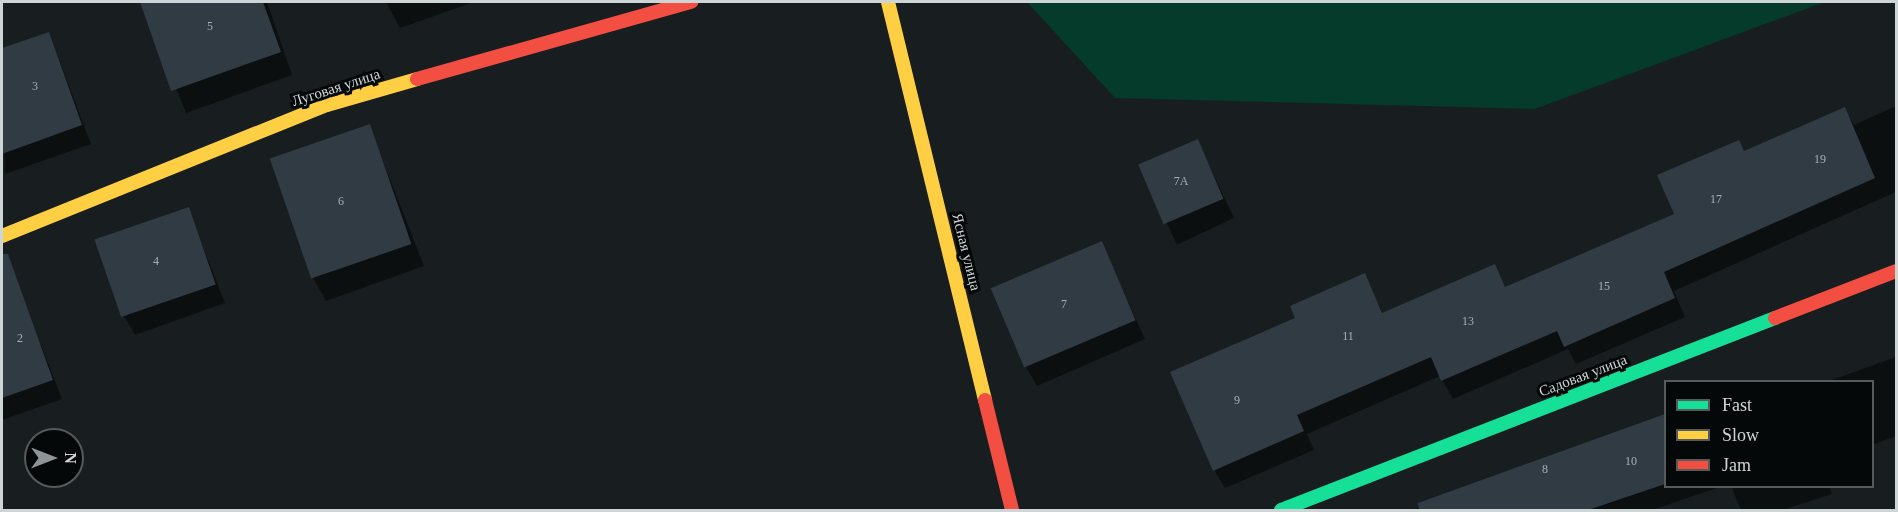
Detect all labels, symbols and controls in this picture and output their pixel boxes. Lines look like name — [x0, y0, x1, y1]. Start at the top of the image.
house number: 5 — [207, 20, 213, 34]
street label: Луговая улица — [290, 65, 382, 111]
house number: 3 — [32, 80, 38, 94]
house number: 19 — [1814, 153, 1826, 167]
house number: 7А — [1174, 175, 1188, 189]
house number: 17 — [1710, 193, 1722, 207]
house number: 6 — [338, 195, 344, 209]
street label: Ясная улица — [948, 211, 984, 293]
house number: 4 — [153, 255, 159, 269]
house number: 15 — [1598, 280, 1610, 294]
house number: 7 — [1061, 298, 1067, 312]
house number: 13 — [1462, 315, 1474, 329]
house number: 11 — [1342, 330, 1354, 344]
house number: 2 — [17, 332, 23, 346]
street label: Садовая улица — [1536, 351, 1630, 401]
legend — [1664, 380, 1874, 488]
house number: 9 — [1234, 394, 1240, 408]
text: Fast — [1722, 395, 1752, 415]
text: Slow — [1722, 425, 1759, 445]
north arrow — [24, 428, 84, 488]
text: N — [62, 452, 79, 464]
house number: 10 — [1625, 455, 1637, 469]
text: Jam — [1722, 455, 1751, 475]
house number: 8 — [1542, 463, 1548, 477]

